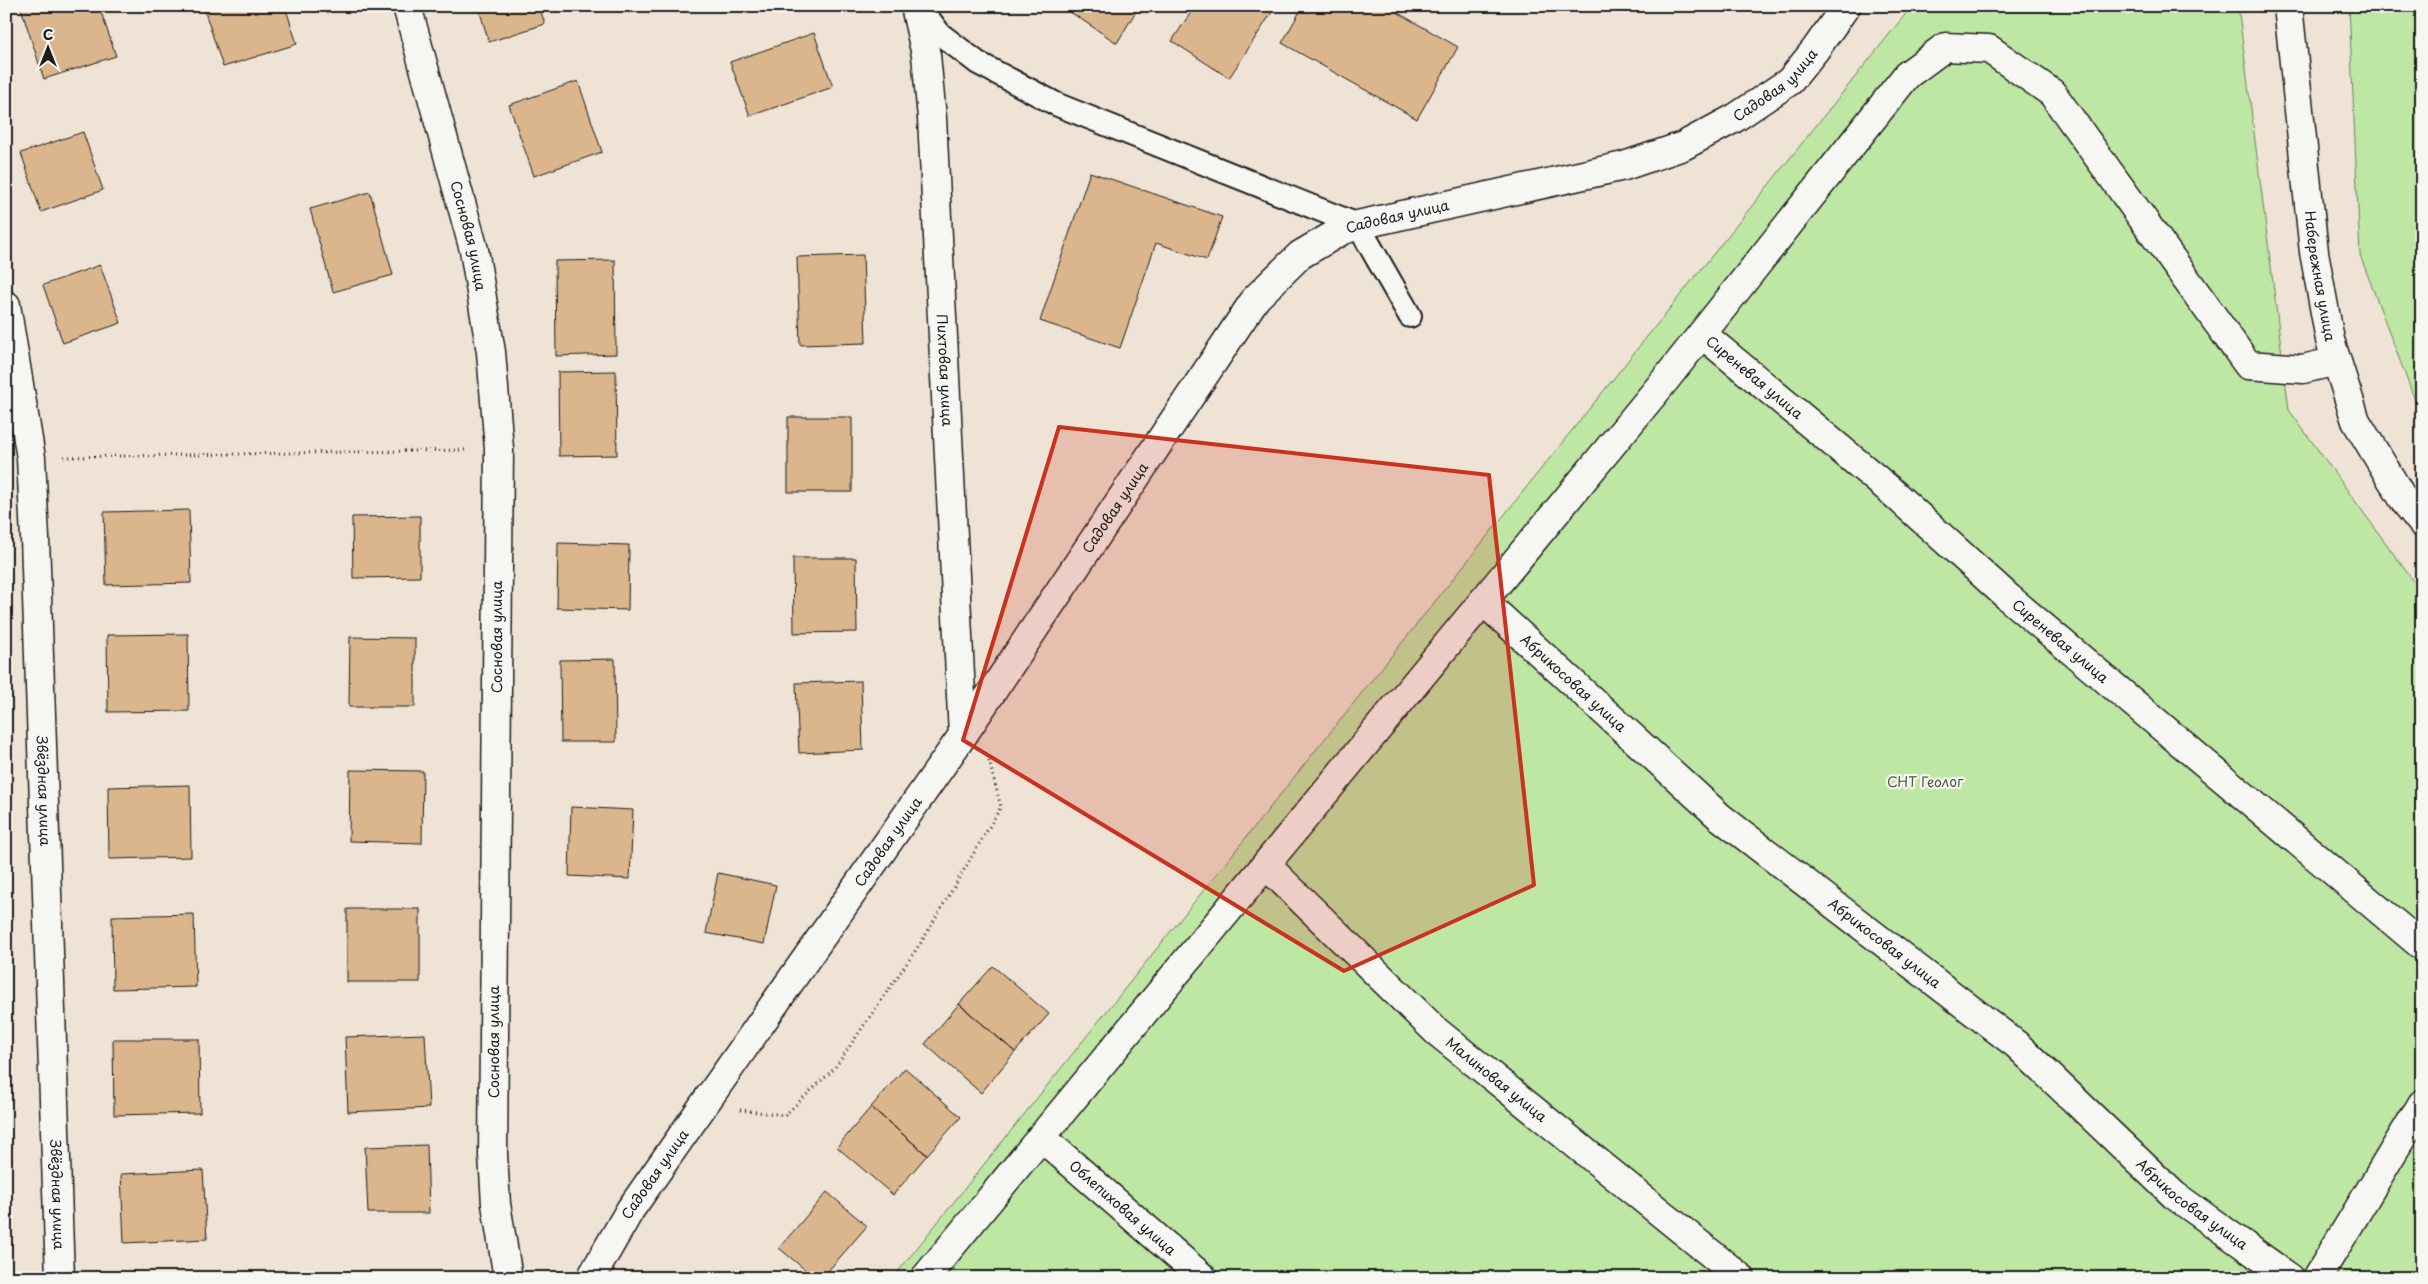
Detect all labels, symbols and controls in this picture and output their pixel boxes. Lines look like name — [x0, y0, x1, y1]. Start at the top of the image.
north arrow — [22, 22, 72, 72]
text: С — [43, 24, 53, 45]
street label: Садовая улица — [1729, 44, 1822, 126]
street label: Сосновая улица — [445, 178, 492, 293]
street label: Садовая улица — [1343, 194, 1451, 239]
street label: Набережная улица — [2300, 210, 2341, 343]
street label: Пихтовая улица — [932, 313, 958, 427]
street label: Сиреневая улица — [1702, 330, 1808, 424]
street label: Садовая улица — [1077, 458, 1153, 557]
street label: Сосновая улица — [486, 581, 507, 693]
street label: Сиреневая улица — [2008, 594, 2114, 688]
street label: Абрикосовая улица — [1516, 629, 1631, 737]
street label: Звёздная улица — [32, 735, 56, 846]
park label: СНТ Геолог — [1887, 771, 1964, 792]
street label: Садовая улица — [849, 792, 927, 891]
street label: Абрикосовая улица — [1824, 893, 1946, 993]
street label: Сосновая улица — [483, 986, 504, 1098]
street label: Малиновая улица — [1441, 1032, 1552, 1127]
street label: Садовая улица — [616, 1125, 694, 1223]
street label: Звёздная улица — [45, 1139, 70, 1250]
street label: Абрикосовая улица — [2132, 1153, 2252, 1255]
street label: Облепиховая улица — [1065, 1155, 1181, 1260]

